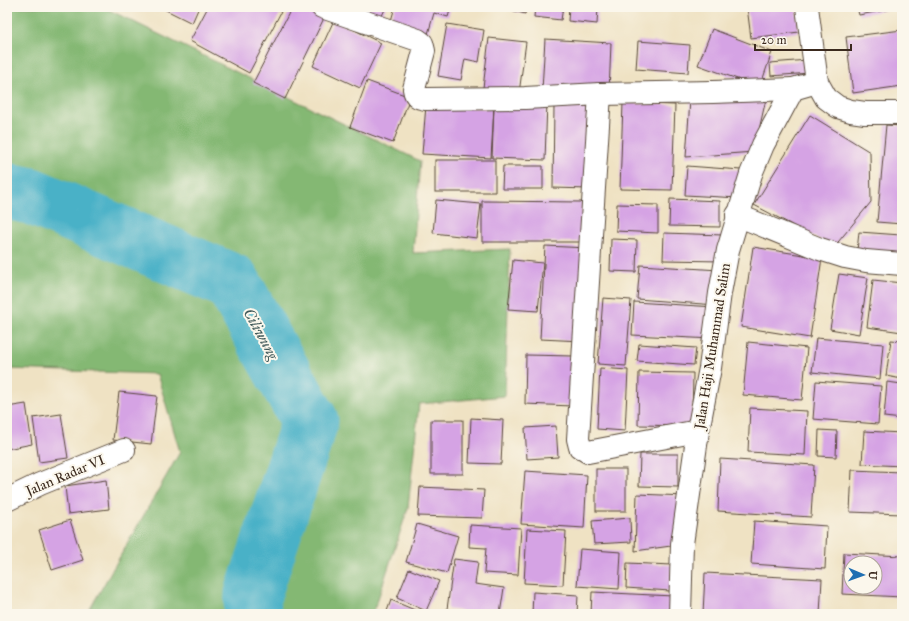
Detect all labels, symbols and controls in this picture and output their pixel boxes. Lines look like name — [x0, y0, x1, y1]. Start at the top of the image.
scale bar — [755, 26, 851, 52]
text: 20 m — [761, 33, 787, 47]
street label: Jalan Haji Muhammad Salim — [691, 261, 735, 433]
water label: Ciliwung — [240, 305, 283, 364]
street label: Jalan Radar VI — [21, 451, 108, 501]
north arrow — [843, 555, 883, 595]
text: U — [866, 571, 879, 580]

